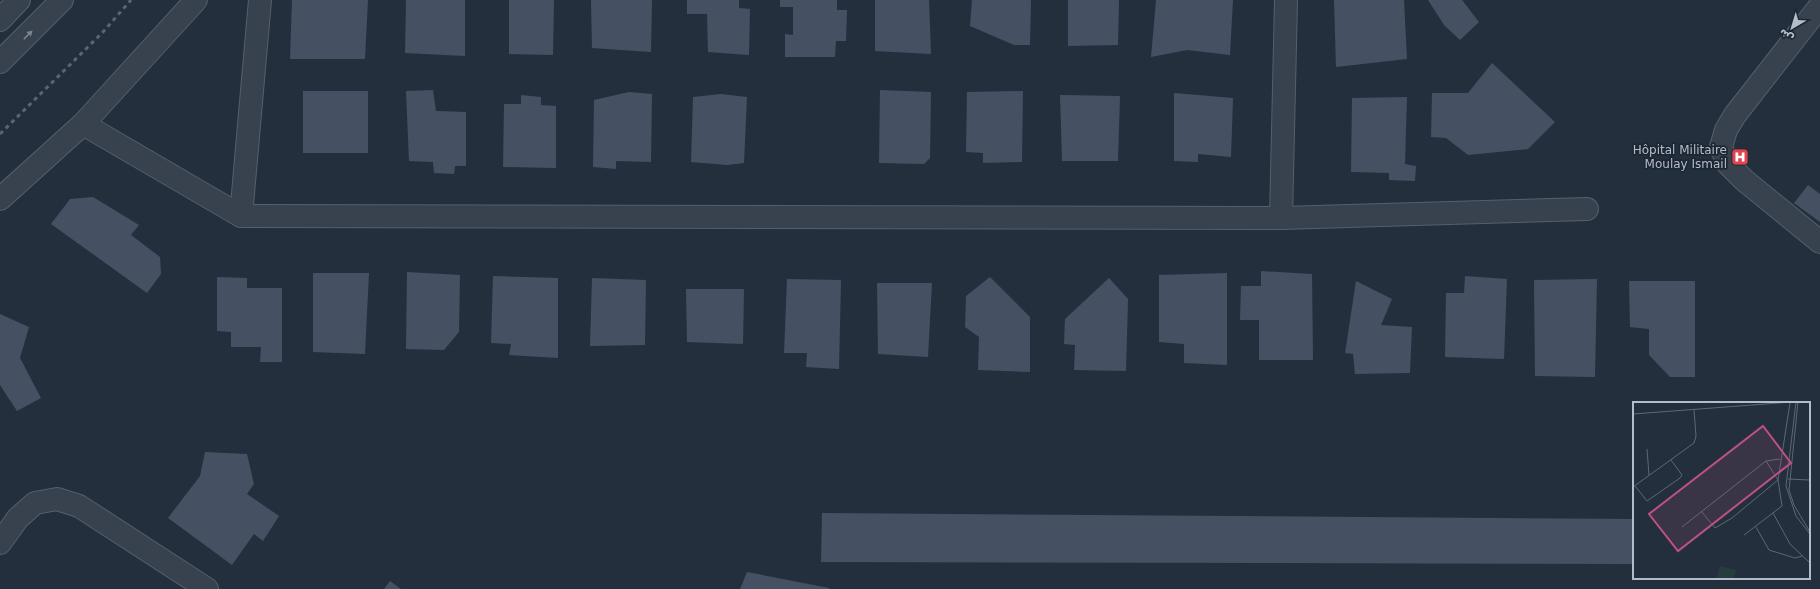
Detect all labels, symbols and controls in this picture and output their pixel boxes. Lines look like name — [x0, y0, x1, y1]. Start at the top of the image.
north arrow — [1772, 8, 1812, 48]
text: ش — [1776, 26, 1796, 45]
one-way arrow — [23, 30, 33, 40]
place label: Hôpital Militaire Moulay Ismail — [1633, 143, 1727, 171]
hospital icon: Hôpital Militaire Moulay Ismail — [1730, 147, 1750, 167]
inset map — [1633, 402, 1810, 579]

